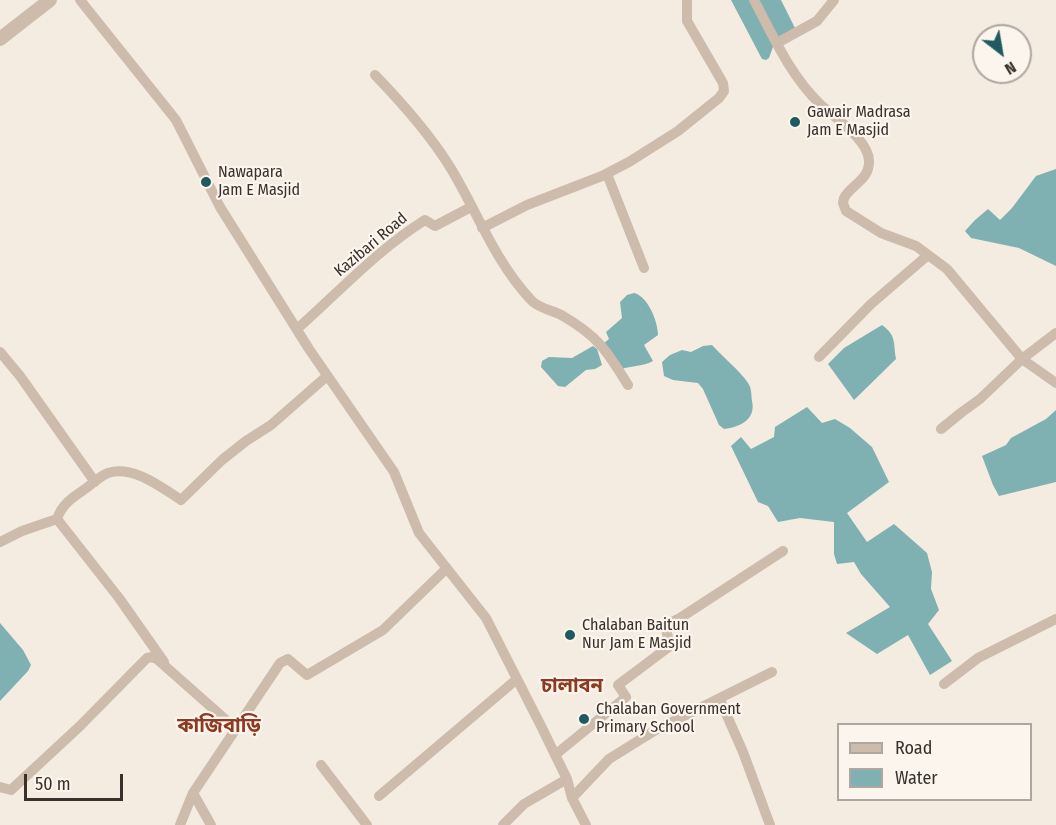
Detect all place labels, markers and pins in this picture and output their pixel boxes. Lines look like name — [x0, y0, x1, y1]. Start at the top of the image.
place label: Gawair Madrasa Jam E Masjid — [807, 103, 911, 141]
marker: Gawair Madrasa Jam E Masjid — [788, 115, 802, 129]
place label: Nawapara Jam E Masjid — [218, 163, 300, 201]
marker: Nawapara Jam E Masjid — [199, 175, 213, 189]
place label: Chalaban Baitun Nur Jam E Masjid — [582, 616, 692, 654]
marker: Chalaban Baitun Nur Jam E Masjid — [563, 628, 577, 642]
place label: Chalaban Government Primary School — [596, 700, 741, 738]
marker: Chalaban Government Primary School — [577, 712, 591, 726]

